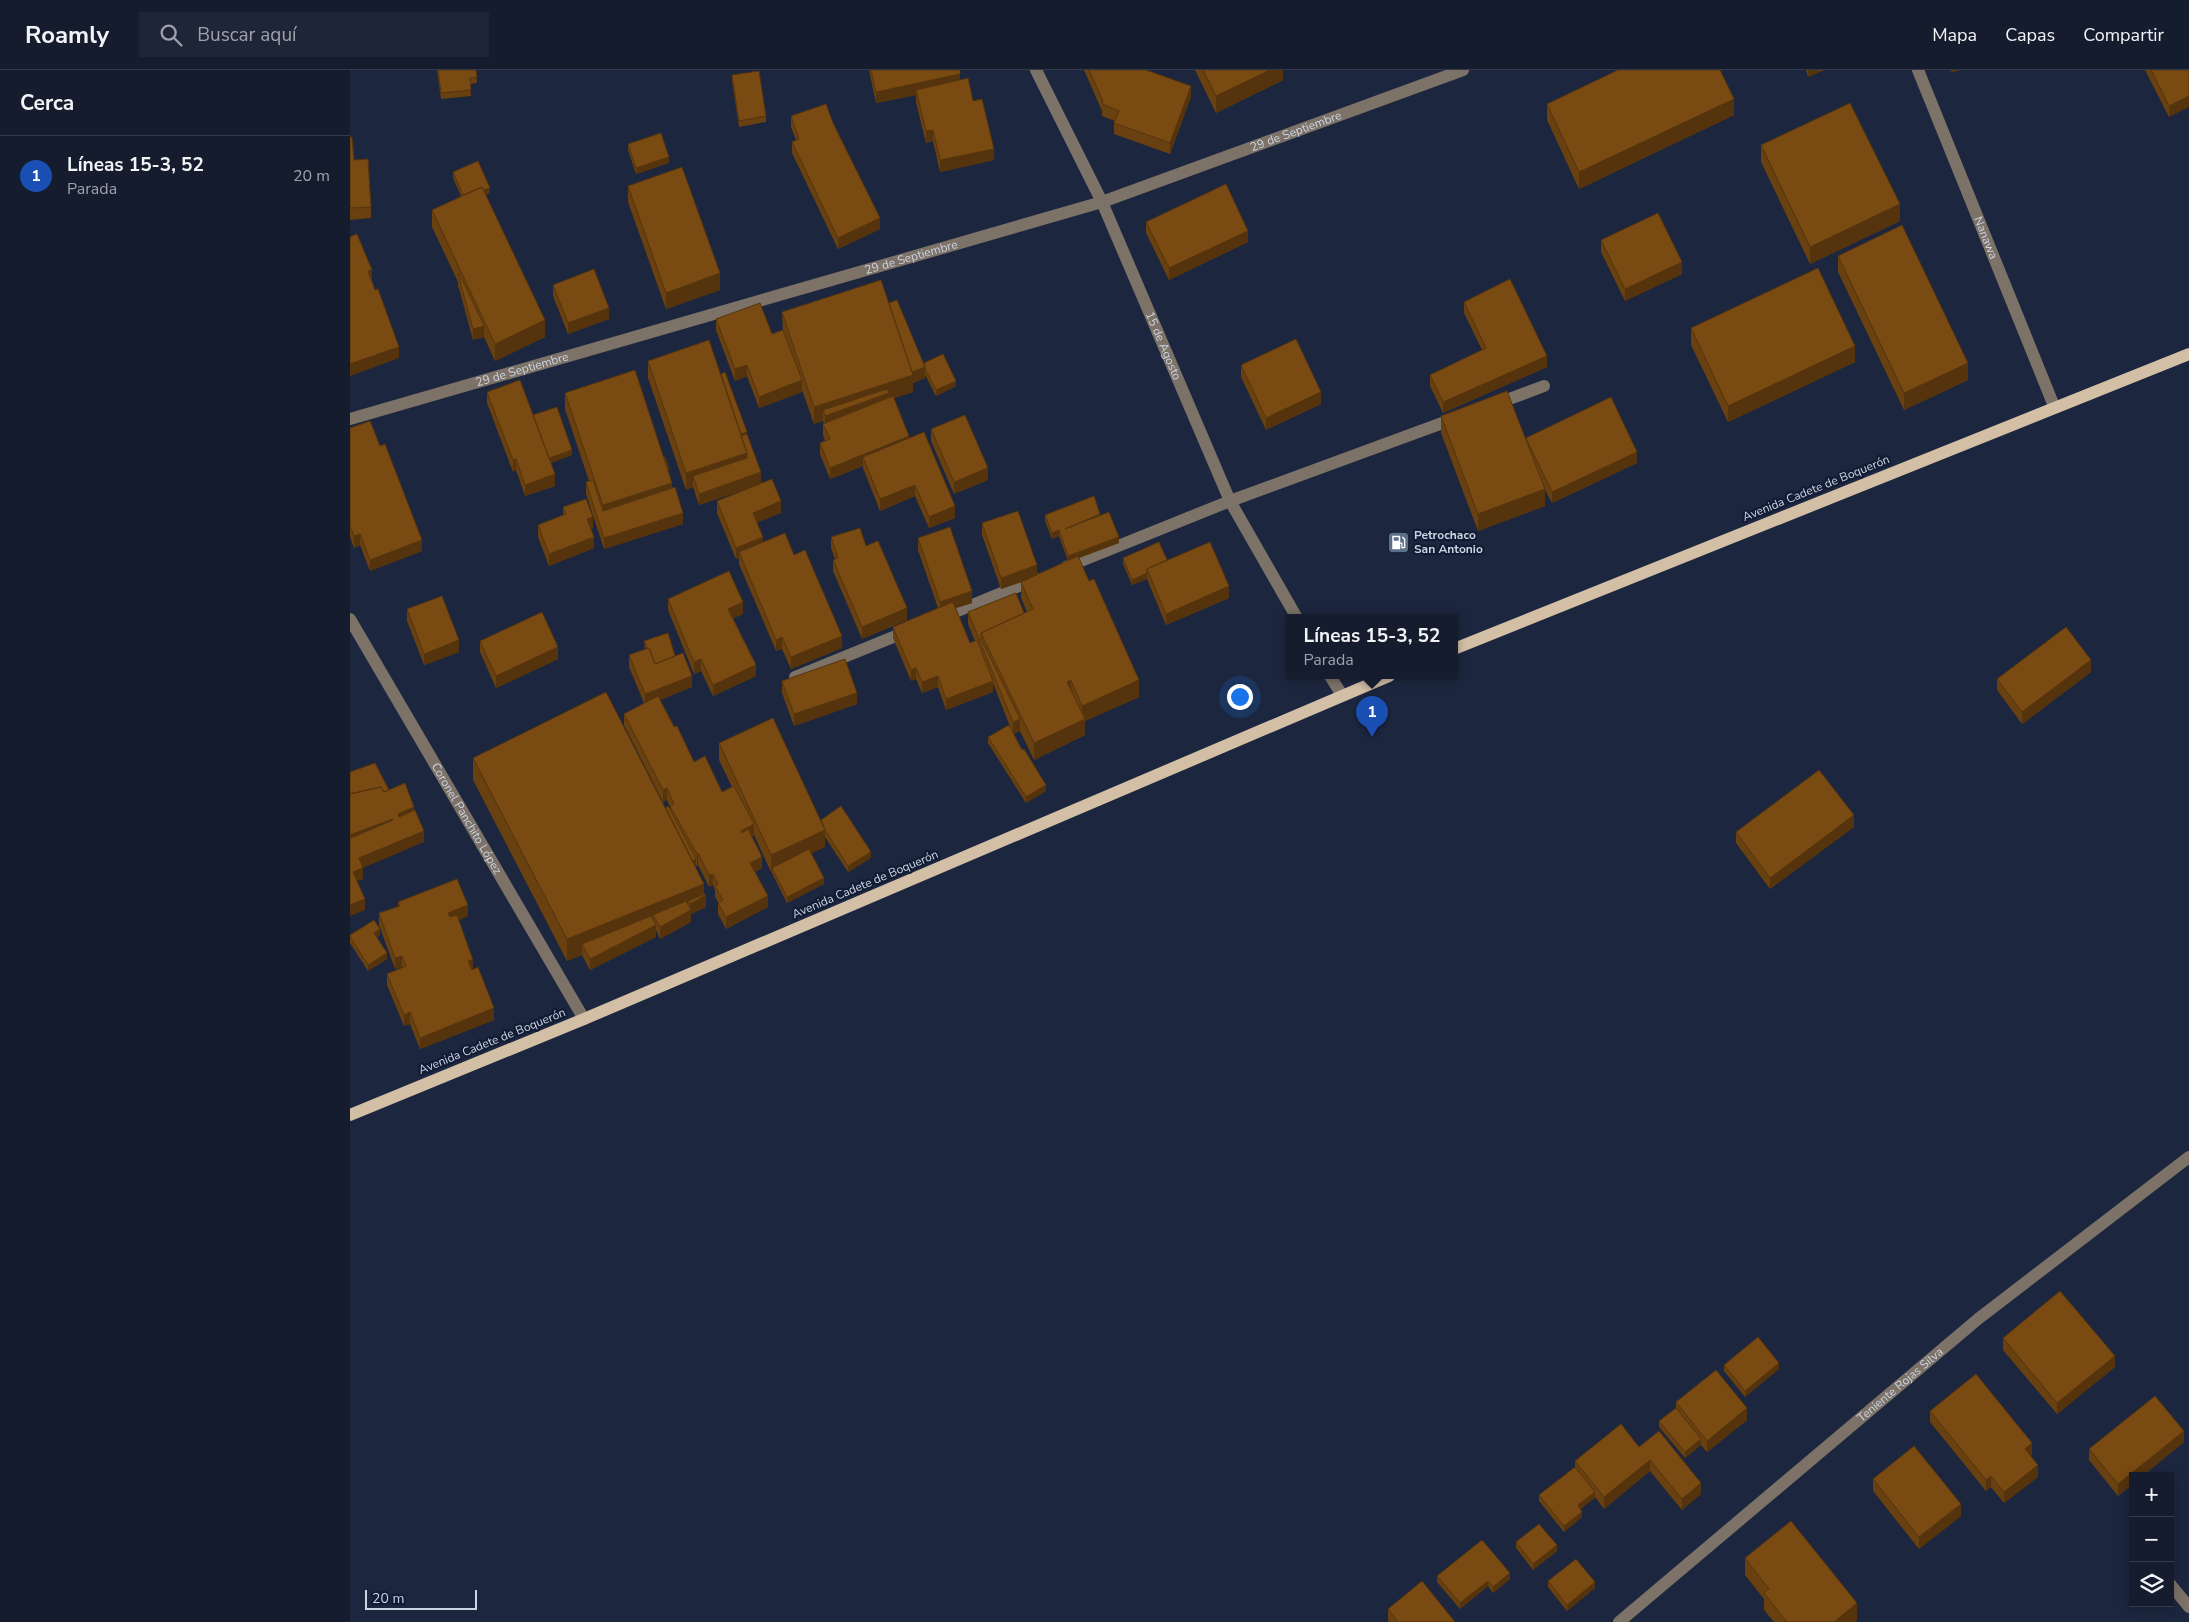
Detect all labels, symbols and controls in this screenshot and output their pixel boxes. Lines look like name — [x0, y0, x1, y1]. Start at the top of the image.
search box — [139, 12, 489, 57]
text: Roamly — [25, 19, 109, 51]
icon: search — [157, 21, 185, 49]
text: Buscar aquí — [197, 22, 296, 48]
text: Mapa — [1932, 23, 1977, 47]
text: Capas — [2005, 23, 2055, 47]
text: Compartir — [2083, 23, 2164, 47]
text: Cerca — [20, 89, 74, 117]
street label: 29 de Septiembre — [1248, 107, 1344, 155]
text: Líneas 15-3, 52 — [67, 152, 204, 178]
text: 1 — [31, 165, 41, 187]
text: 20 m — [293, 165, 330, 187]
text: Parada — [67, 178, 117, 200]
street label: Nanawa — [1970, 214, 2002, 262]
street label: 29 de Septiembre — [863, 236, 959, 278]
street label: 15 de Agosto — [1142, 309, 1185, 383]
street label: 29 de Septiembre — [474, 348, 570, 390]
street label: Avenida Cadete de Boquerón — [1740, 451, 1892, 525]
place label: Petrochaco San Antonio — [1414, 527, 1483, 557]
fuel station icon: Petrochaco San Antonio — [1386, 530, 1410, 554]
popup — [1286, 614, 1458, 679]
text: Líneas 15-3, 52 — [1304, 623, 1440, 649]
text: Parada — [1304, 649, 1354, 671]
your location — [1227, 684, 1253, 710]
pin: 1 — [1356, 696, 1388, 737]
street label: Coronel Panchito López — [428, 760, 506, 878]
street label: Avenida Cadete de Boquerón — [789, 846, 941, 922]
street label: Avenida Cadete de Boquerón — [416, 1004, 568, 1078]
street label: Teniente Rojas Silva — [1854, 1344, 1947, 1426]
map controls — [2129, 1472, 2174, 1607]
button: + — [2129, 1472, 2174, 1517]
button: − — [2129, 1517, 2174, 1562]
button: layers — [2129, 1562, 2174, 1607]
scale bar — [365, 1587, 478, 1610]
text: 20 m — [372, 1589, 404, 1608]

